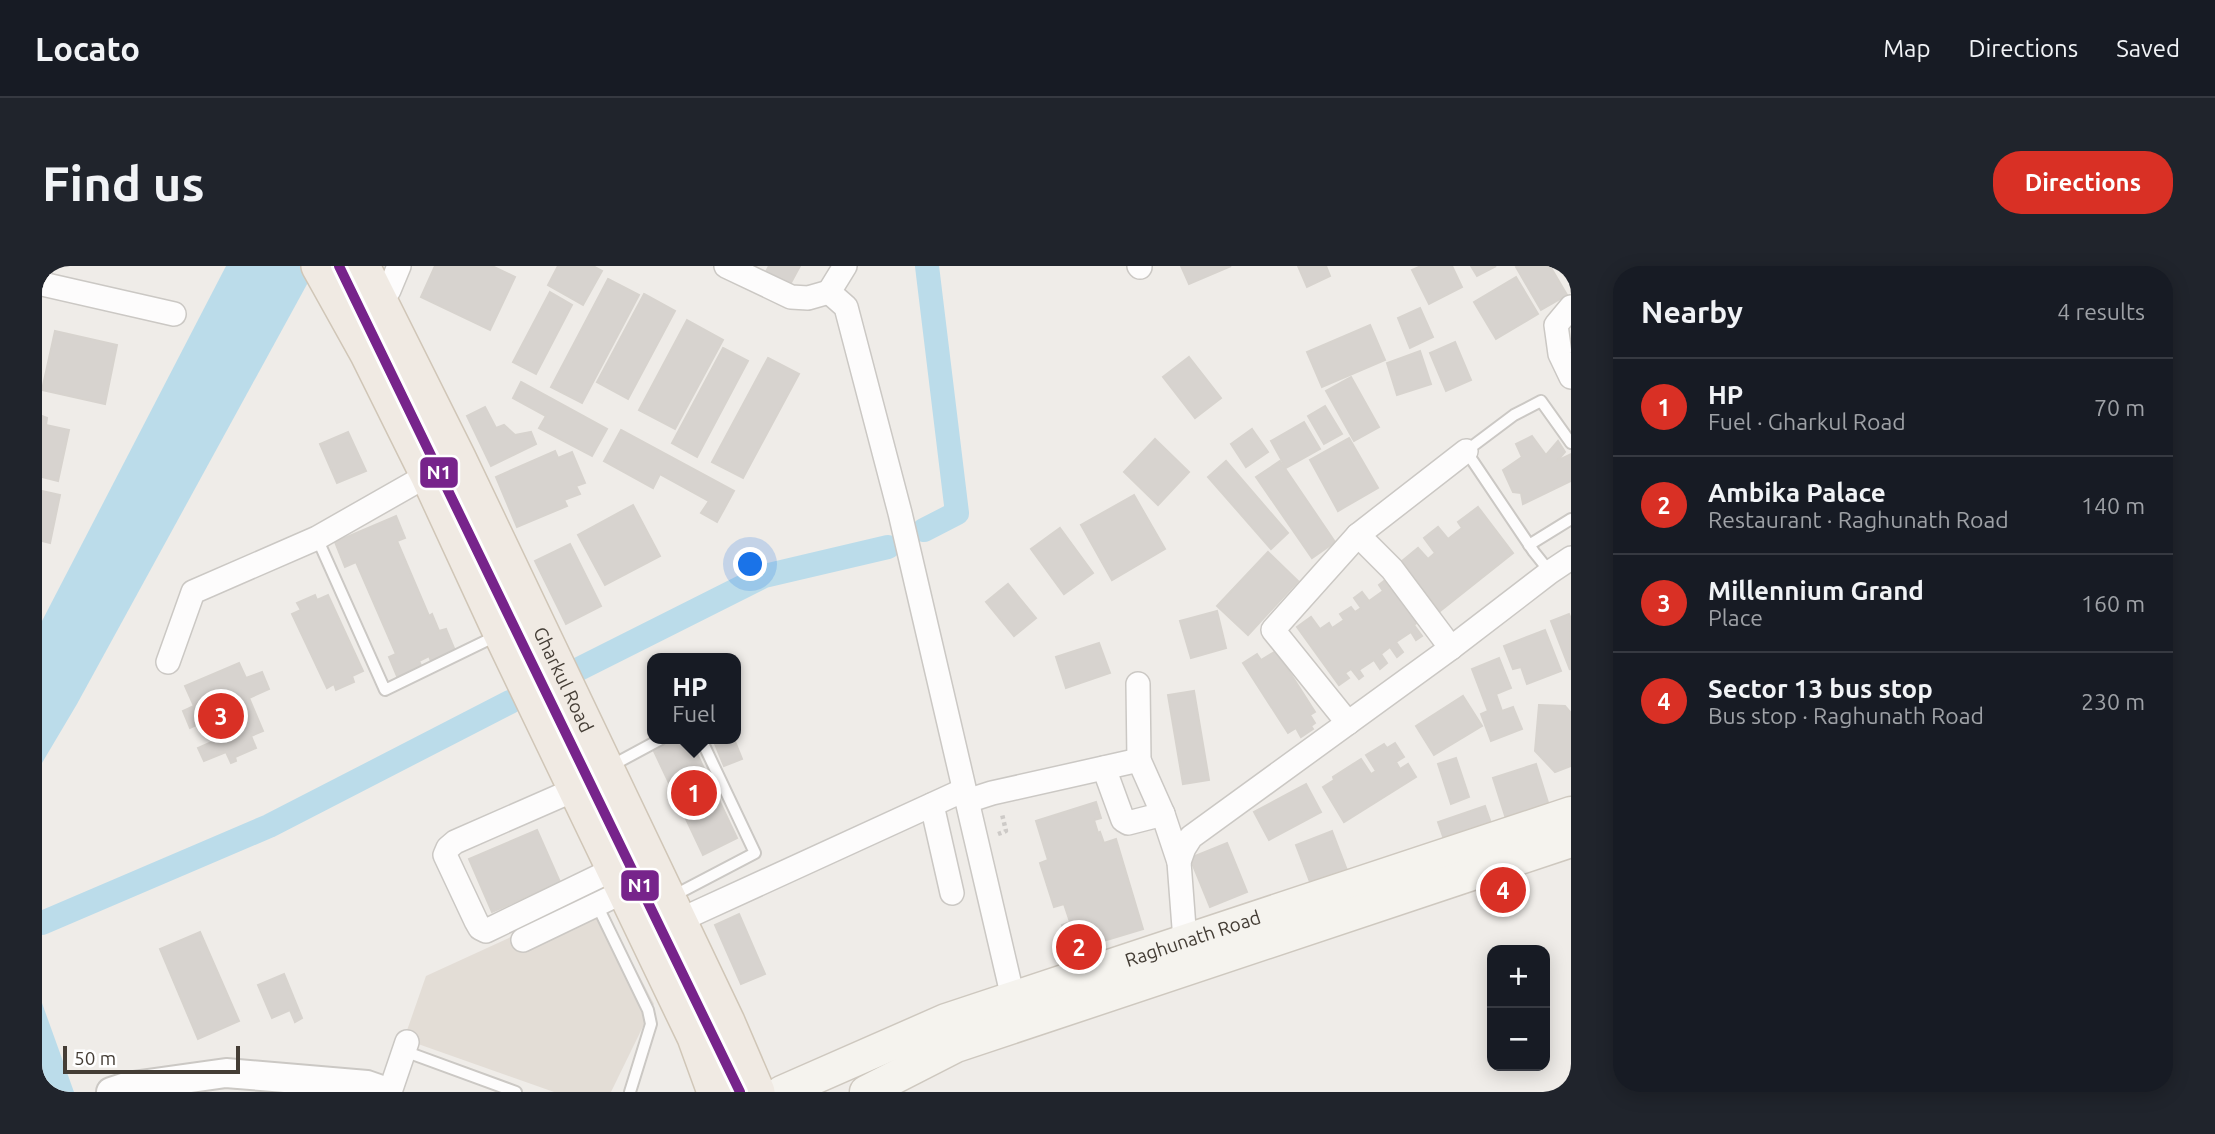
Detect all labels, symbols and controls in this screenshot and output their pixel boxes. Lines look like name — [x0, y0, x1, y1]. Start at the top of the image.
text: Locato — [35, 30, 140, 67]
text: Map — [1883, 35, 1930, 62]
text: Directions — [1968, 35, 2078, 62]
text: Saved — [2116, 35, 2180, 62]
button: Directions — [1993, 151, 2173, 214]
text: Find us — [42, 155, 205, 210]
text: Nearby — [1641, 295, 1743, 329]
text: 4 results — [2057, 299, 2145, 324]
text: HP — [1708, 380, 1743, 409]
text: 1 — [1658, 395, 1670, 420]
text: 70 m — [2094, 395, 2145, 420]
text: Fuel · Gharkul Road — [1708, 409, 1906, 434]
line badge: N1 — [419, 456, 459, 489]
text: N1 — [427, 461, 451, 483]
text: Ambika Palace — [1708, 478, 1886, 507]
text: 2 — [1658, 493, 1670, 518]
text: 140 m — [2081, 493, 2145, 518]
text: Restaurant · Raghunath Road — [1708, 507, 2009, 532]
your location — [733, 547, 767, 581]
text: Millennium Grand — [1708, 576, 1924, 605]
text: 3 — [1658, 591, 1670, 616]
text: 160 m — [2081, 591, 2145, 616]
text: Place — [1708, 605, 1763, 630]
street label: Gharkul Road — [529, 623, 598, 736]
popup — [647, 653, 741, 744]
text: HP — [672, 672, 708, 701]
text: Sector 13 bus stop — [1708, 674, 1933, 703]
text: 4 — [1658, 689, 1670, 714]
text: 230 m — [2081, 689, 2145, 714]
pin: 3 — [198, 690, 244, 742]
text: Fuel — [672, 701, 716, 726]
text: Bus stop · Raghunath Road — [1708, 703, 1984, 728]
pin: 1 — [671, 767, 717, 819]
pin: 4 — [1480, 864, 1526, 916]
line badge: N1 — [620, 869, 660, 902]
text: N1 — [628, 874, 652, 896]
street label: Raghunath Road — [1122, 906, 1263, 971]
pin: 2 — [1056, 921, 1102, 973]
map controls — [1487, 945, 1550, 1071]
button: + — [1487, 945, 1550, 1008]
button: − — [1487, 1008, 1550, 1071]
scale bar — [63, 1043, 240, 1075]
text: 50 m — [74, 1047, 116, 1069]

